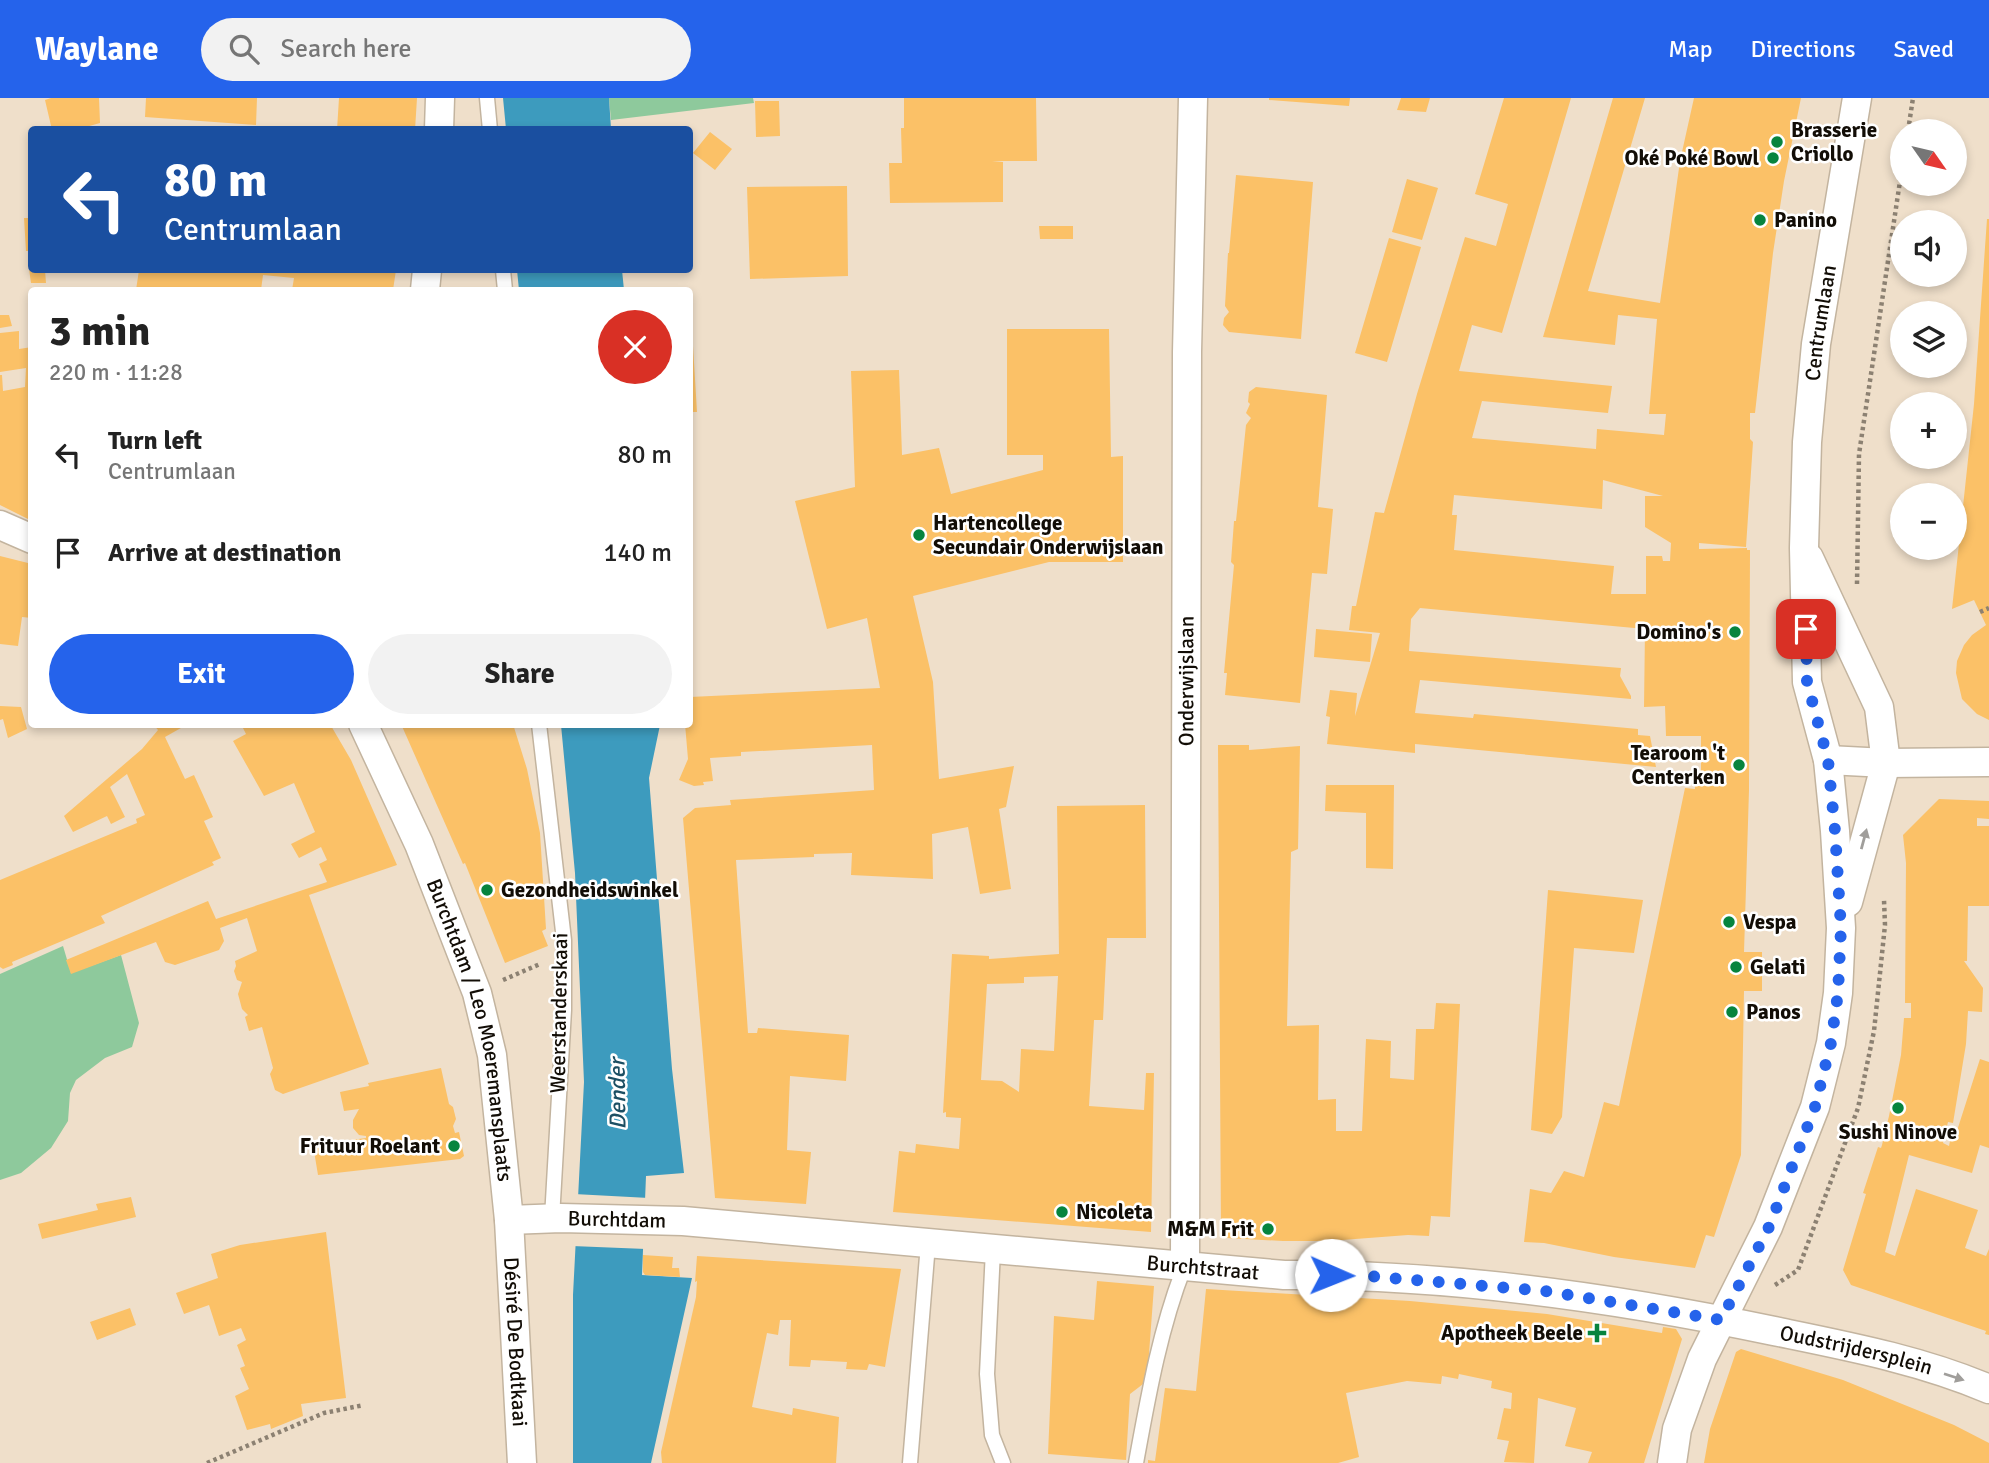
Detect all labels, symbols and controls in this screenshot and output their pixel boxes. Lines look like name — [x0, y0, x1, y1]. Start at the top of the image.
search box — [201, 18, 691, 81]
text: Waylane — [35, 29, 159, 70]
icon: search — [225, 30, 263, 68]
text: Search here — [281, 33, 412, 65]
text: Map — [1668, 34, 1713, 64]
text: Directions — [1751, 34, 1856, 64]
text: Saved — [1894, 34, 1954, 64]
place label: Brasserie Criollo — [1791, 117, 1877, 167]
north arrow — [1890, 119, 1967, 196]
map controls — [1890, 119, 1967, 560]
marker: Brasserie Criollo — [1769, 134, 1785, 150]
place label: Oké Poké Bowl — [1624, 145, 1759, 171]
text: 80 m — [164, 150, 267, 210]
marker: Oké Poké Bowl — [1765, 150, 1781, 166]
icon: left — [49, 154, 140, 245]
place label: Panino — [1774, 207, 1837, 233]
text: Centrumlaan — [164, 210, 342, 249]
button: sound — [1890, 210, 1967, 287]
marker: Panino — [1752, 212, 1768, 228]
street label: Centrumlaan — [1800, 263, 1842, 382]
button: layers — [1890, 301, 1967, 378]
text: 3 min — [49, 306, 150, 357]
button: close — [598, 310, 672, 384]
text: 220 m · 11:28 — [49, 358, 183, 387]
button: + — [1890, 392, 1967, 469]
text: Turn left — [108, 425, 202, 457]
icon: left — [49, 436, 87, 474]
text: 80 m — [617, 439, 672, 471]
text: Centrumlaan — [108, 457, 236, 486]
button: − — [1890, 483, 1967, 560]
place label: Hartencollege Secundair Onderwijslaan — [933, 510, 1164, 560]
marker: Hartencollege Secundair Onderwijslaan — [911, 527, 927, 543]
icon: arrive — [49, 534, 87, 572]
text: Arrive at destination — [108, 537, 341, 569]
text: 140 m — [603, 537, 672, 569]
pin — [1776, 599, 1836, 659]
icon: arrive — [1787, 610, 1825, 648]
street label: Onderwijslaan — [1173, 616, 1199, 746]
place label: Domino's — [1636, 619, 1721, 645]
marker: Domino's — [1727, 624, 1743, 640]
button: Exit — [49, 634, 354, 714]
button: Share — [368, 634, 672, 714]
place label: Tearoom 't Centerken — [1631, 740, 1725, 790]
marker: Tearoom 't Centerken — [1731, 757, 1747, 773]
one-way arrow — [1859, 827, 1870, 849]
street label: Burchtdam / Leo Moeremansplaats — [421, 875, 518, 1183]
place label: Gezondheidswinkel — [501, 877, 679, 903]
marker: Gezondheidswinkel — [479, 882, 495, 898]
place label: Vespa — [1743, 909, 1797, 935]
marker: Vespa — [1721, 914, 1737, 930]
street label: Weerstanderskaai — [545, 933, 573, 1093]
place label: Gelati — [1750, 954, 1806, 980]
marker: Gelati — [1728, 959, 1744, 975]
place label: Panos — [1746, 999, 1800, 1025]
marker: Panos — [1724, 1004, 1740, 1020]
water label: Dender — [602, 1055, 633, 1130]
marker: Sushi Ninove — [1890, 1100, 1906, 1116]
place label: Sushi Ninove — [1839, 1119, 1957, 1145]
place label: Frituur Roelant — [300, 1133, 440, 1159]
marker: Frituur Roelant — [446, 1138, 462, 1154]
place label: Nicoleta — [1076, 1199, 1153, 1225]
marker: Nicoleta — [1054, 1204, 1070, 1220]
street label: Burchtdam — [567, 1205, 667, 1234]
place label: M&M Frit — [1167, 1216, 1254, 1242]
marker: M&M Frit — [1260, 1221, 1276, 1237]
position arrow — [1294, 1238, 1368, 1312]
street label: Burchtstraat — [1145, 1250, 1260, 1286]
street label: Désiré De Bodtkaai — [498, 1256, 533, 1427]
place label: Apotheek Beele — [1441, 1320, 1583, 1346]
street label: Oudstrijdersplein — [1778, 1320, 1936, 1381]
marker: Apotheek Beele — [1589, 1325, 1605, 1341]
one-way arrow — [1944, 1372, 1965, 1382]

